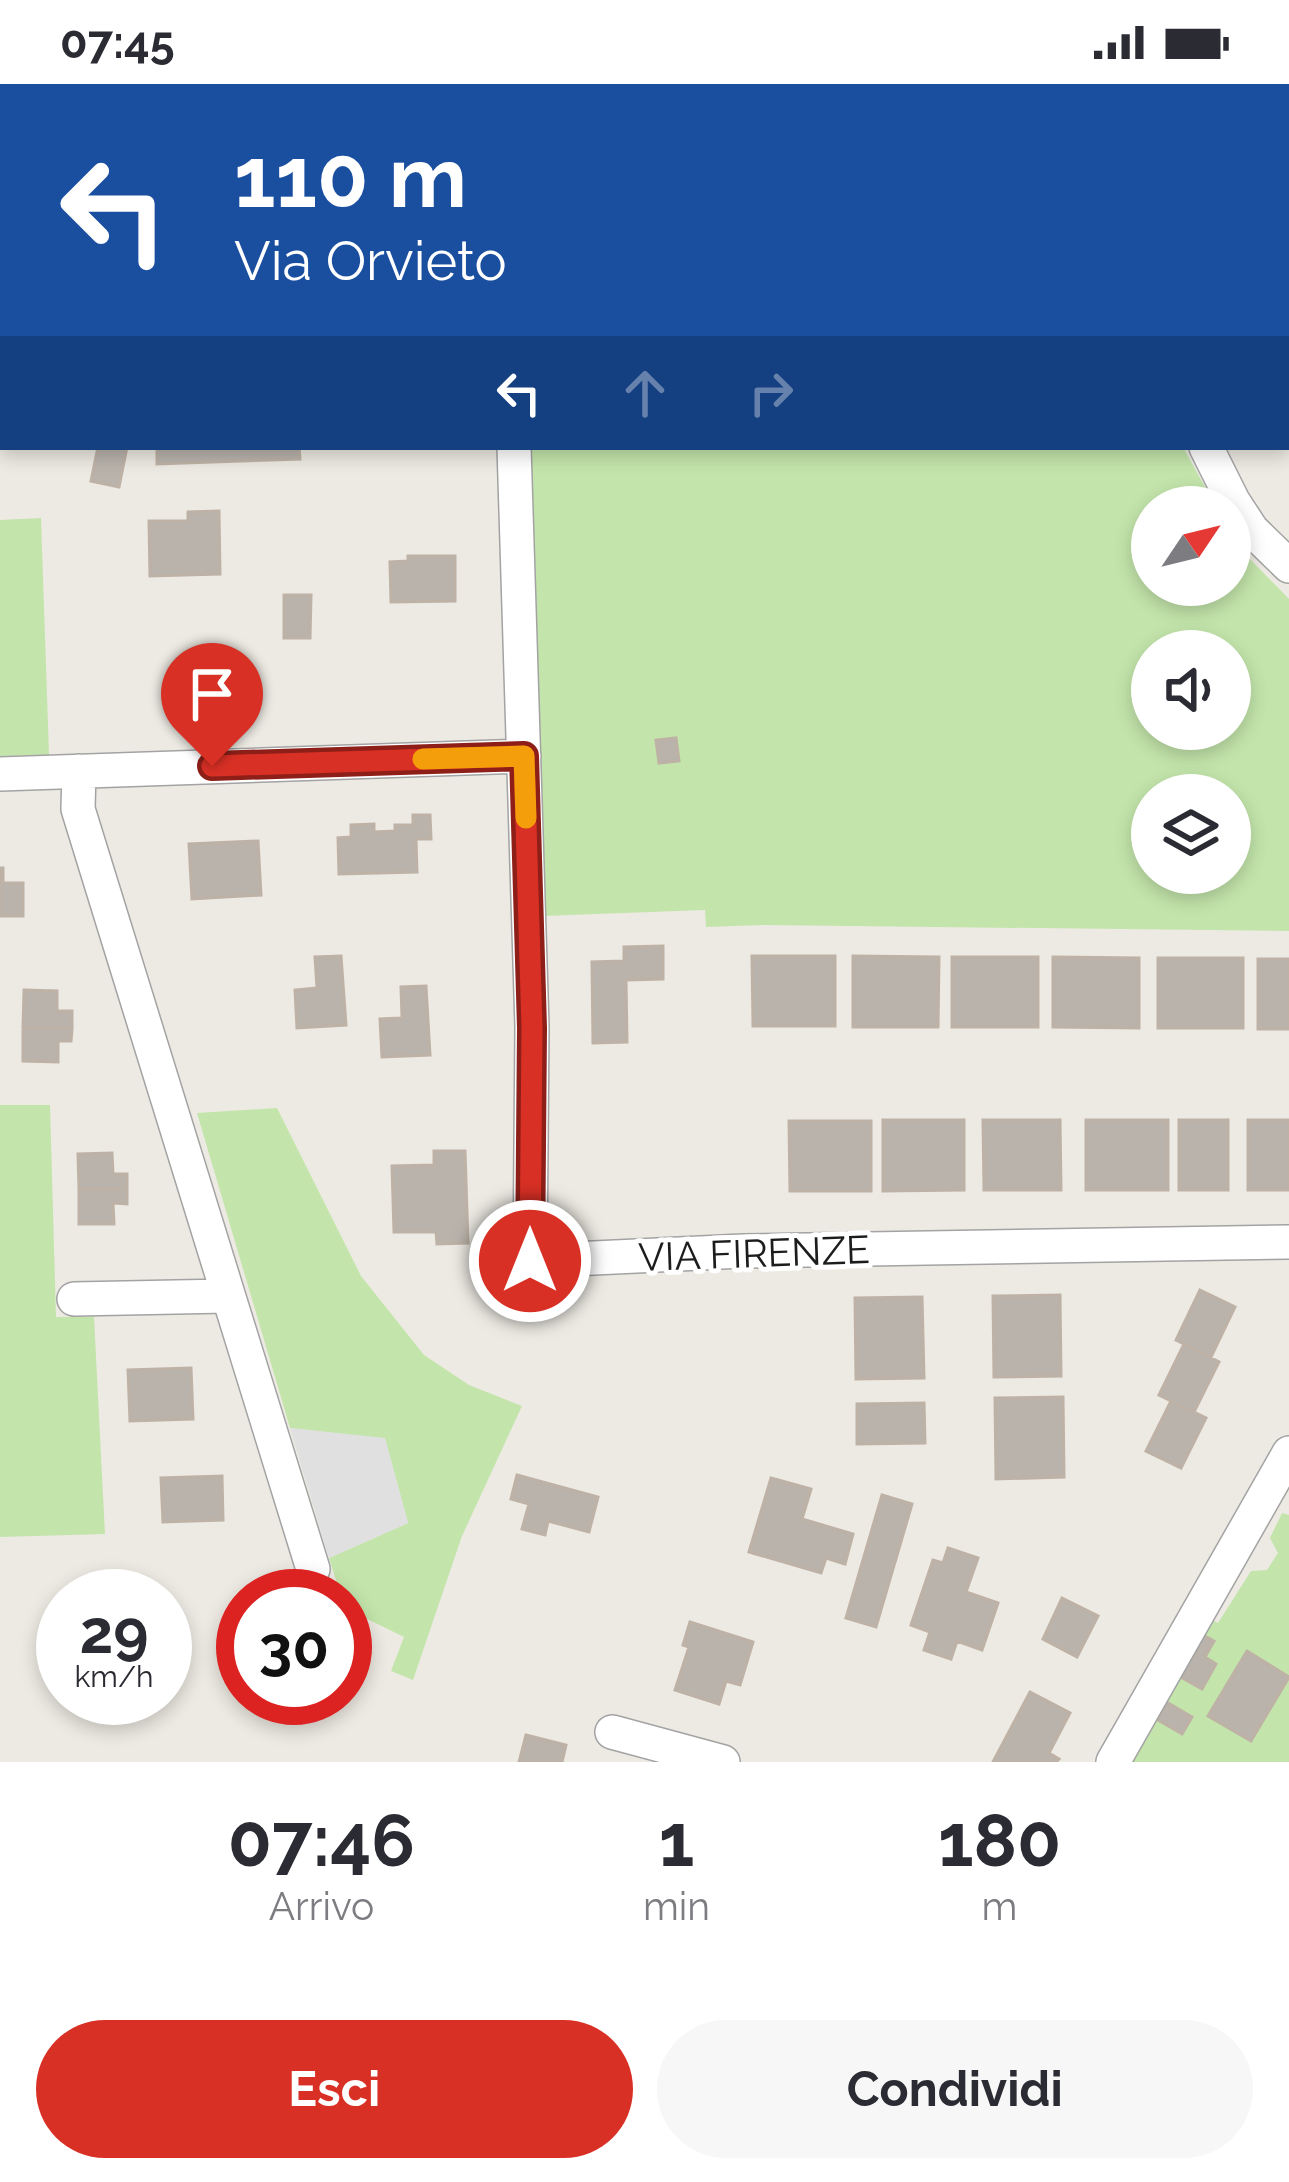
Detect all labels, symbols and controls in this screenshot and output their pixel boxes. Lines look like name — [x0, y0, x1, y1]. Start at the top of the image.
text: 07:45 — [60, 16, 175, 69]
text: 110 m — [234, 128, 467, 227]
icon: left — [36, 132, 192, 288]
text: Via Orvieto — [234, 229, 507, 293]
icon: left — [486, 360, 552, 426]
icon: ahead — [612, 360, 678, 426]
icon: right — [738, 360, 804, 426]
north arrow — [1131, 486, 1251, 606]
map controls — [1131, 486, 1251, 894]
button: sound — [1131, 630, 1251, 750]
pin — [161, 643, 263, 766]
icon: arrive — [179, 661, 245, 727]
button: layers — [1131, 774, 1251, 894]
position arrow — [467, 1198, 593, 1324]
street label: VIA FIRENZE — [638, 1226, 870, 1280]
speed limit sign: 30 — [216, 1569, 372, 1725]
text: 29 — [79, 1597, 149, 1667]
text: km/h — [74, 1659, 154, 1694]
text: 07:46 — [228, 1798, 415, 1883]
text: 1 — [659, 1798, 694, 1883]
text: 180 — [938, 1798, 1061, 1883]
text: Arrivo — [269, 1883, 374, 1929]
text: min — [643, 1883, 710, 1929]
text: m — [982, 1883, 1017, 1929]
button: Esci — [36, 2020, 633, 2158]
button: Condividi — [657, 2020, 1253, 2158]

